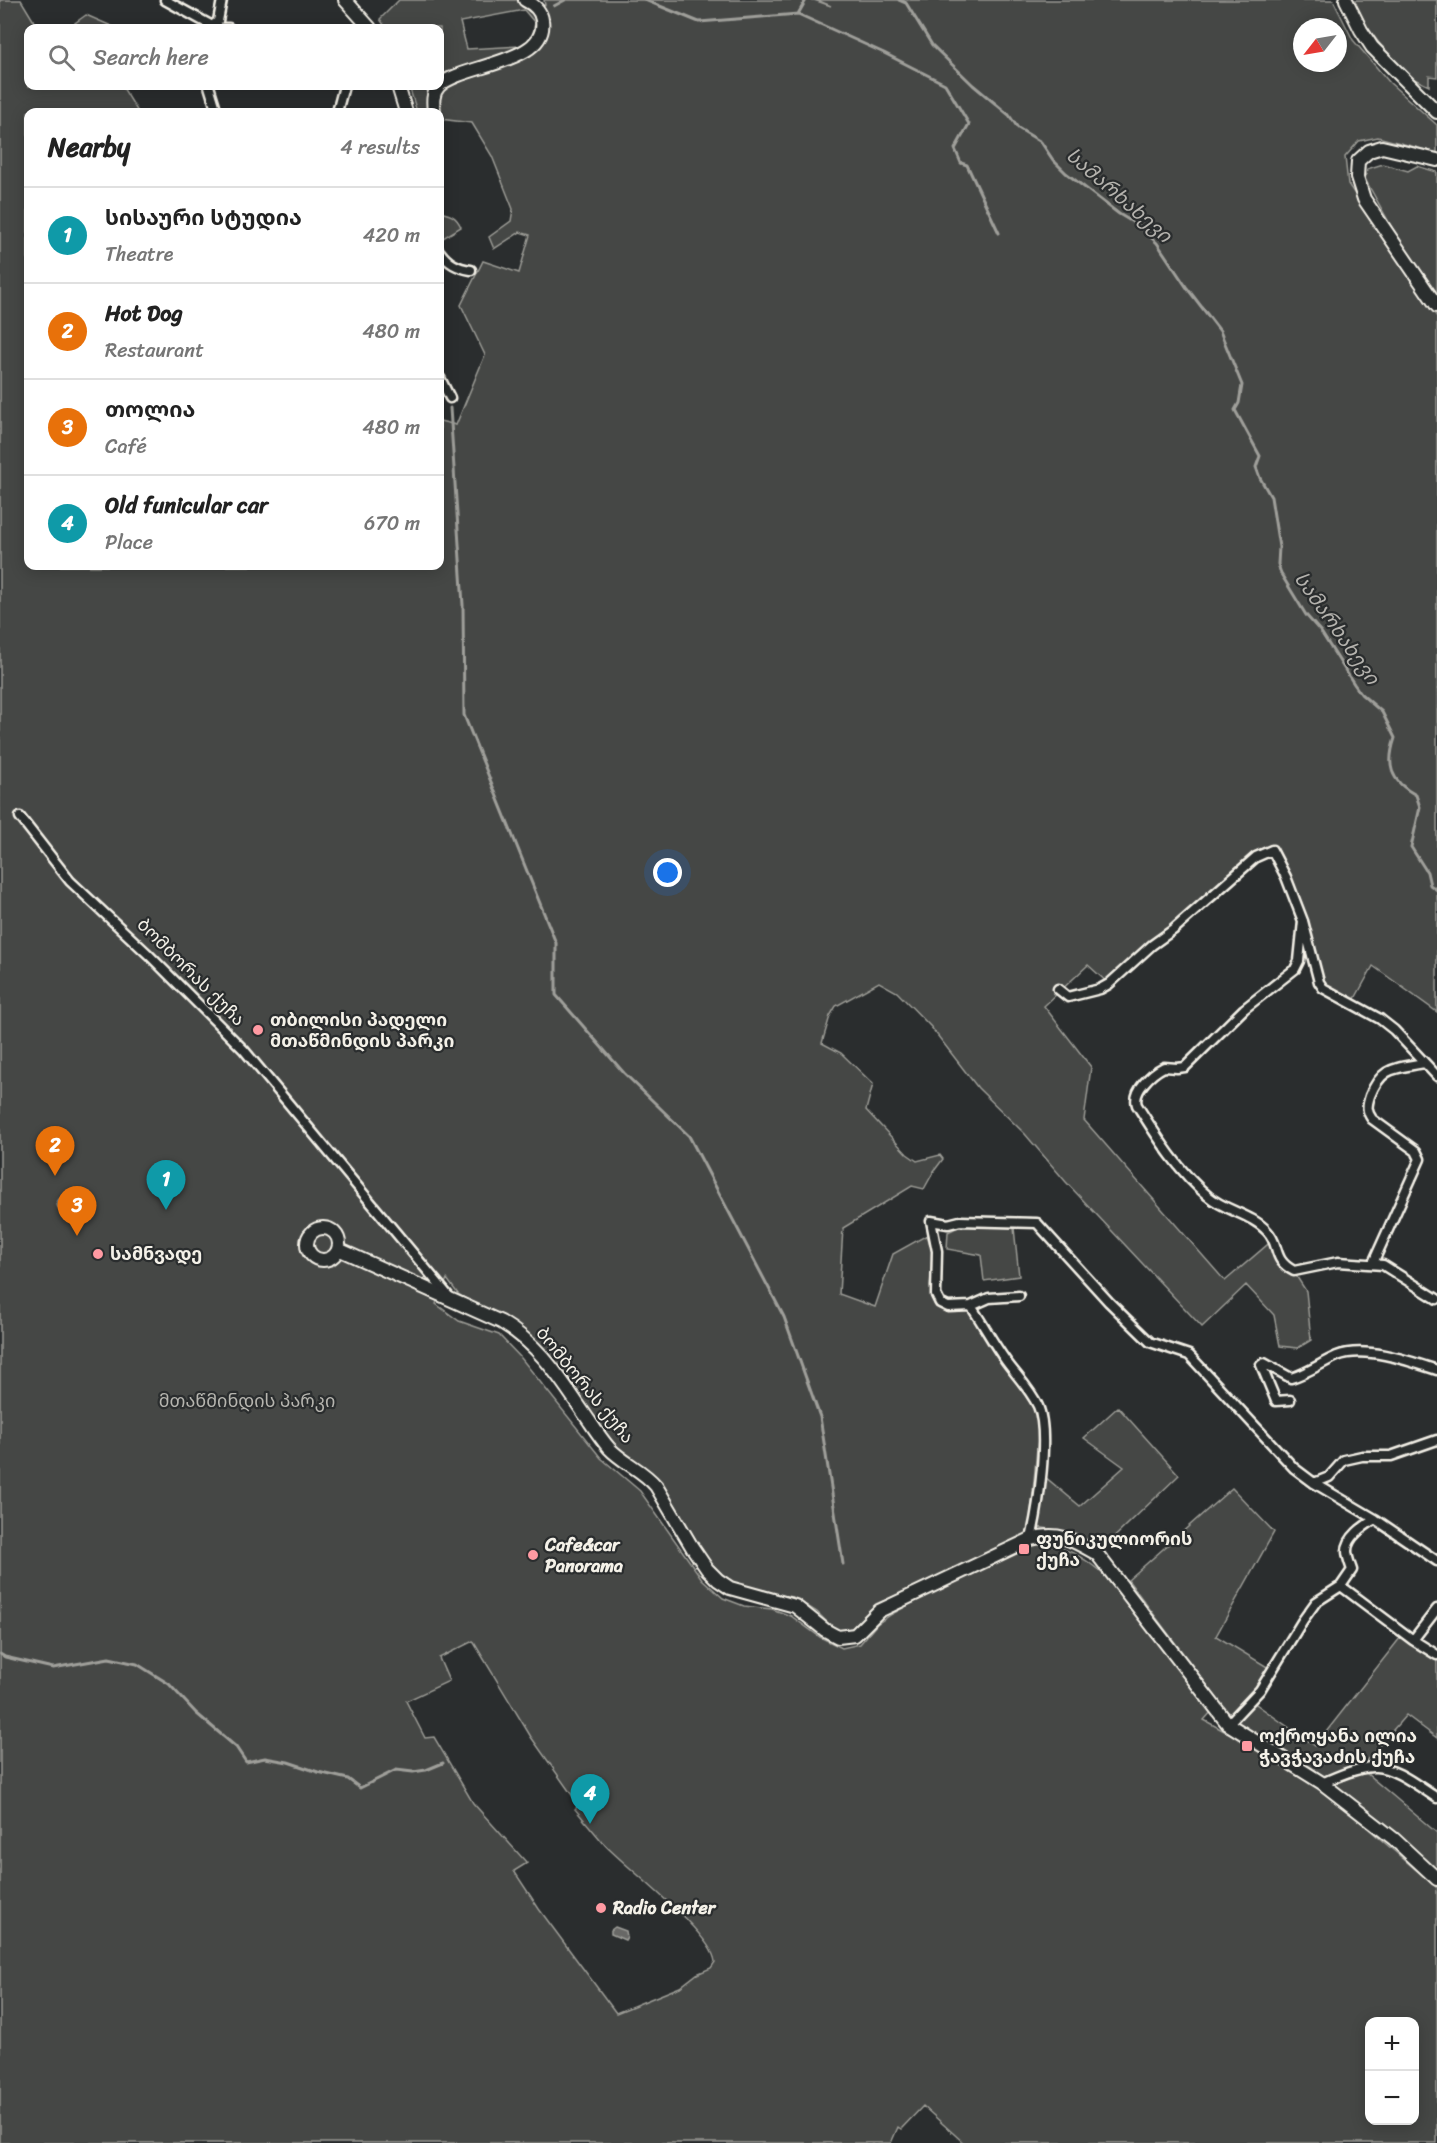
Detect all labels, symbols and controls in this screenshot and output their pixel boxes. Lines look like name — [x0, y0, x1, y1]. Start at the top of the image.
north arrow — [1293, 18, 1347, 72]
search box — [24, 24, 444, 90]
text: Search here — [93, 38, 209, 77]
icon: search — [45, 41, 78, 74]
text: Nearby — [48, 124, 130, 170]
text: 4 results — [340, 130, 420, 165]
water label: სამარხახევი — [1057, 139, 1181, 253]
text: სისაური სტუდია — [105, 198, 302, 237]
text: 1 — [63, 218, 72, 253]
text: 420 m — [363, 218, 420, 253]
text: Theatre — [105, 237, 174, 272]
text: Hot Dog — [105, 294, 183, 333]
text: 2 — [62, 314, 73, 349]
text: 480 m — [362, 314, 420, 349]
text: Restaurant — [105, 333, 204, 368]
text: თოლია — [105, 390, 195, 429]
text: 3 — [62, 410, 73, 445]
text: 480 m — [362, 410, 420, 445]
text: Café — [105, 429, 147, 464]
text: Old funicular car — [105, 486, 268, 525]
text: 4 — [61, 506, 74, 541]
text: 670 m — [364, 506, 420, 541]
text: Place — [105, 525, 153, 560]
water label: სამარხახევი — [1284, 564, 1390, 694]
your location — [653, 858, 682, 887]
street label: ბომბორას ქუჩა — [129, 910, 253, 1034]
place label: თბილისი პადელი მთაწმინდის პარკი — [270, 1004, 454, 1057]
marker: თბილისი პადელი მთაწმინდის პარკი — [251, 1023, 265, 1037]
pin: 2 — [36, 1126, 74, 1176]
pin: 1 — [146, 1160, 186, 1210]
pin: 3 — [58, 1186, 97, 1236]
place label: სამნვადე — [110, 1238, 202, 1270]
marker: სამნვადე — [91, 1247, 105, 1261]
street label: ბომბორას ქუჩა — [527, 1319, 643, 1451]
park label: მთაწმინდის პარკი — [159, 1385, 335, 1417]
place label: ფუნიკულიორის ქუჩა — [1036, 1523, 1192, 1576]
place label: Cafe&car Panorama — [544, 1529, 623, 1582]
marker: ფუნიკულიორის ქუჩა — [1017, 1542, 1031, 1556]
marker: Cafe&car Panorama — [526, 1548, 540, 1562]
place label: ოქროყანა ილია ჭავჭავაძის ქუჩა — [1259, 1720, 1417, 1773]
marker: ოქროყანა ილია ჭავჭავაძის ქუჩა — [1240, 1739, 1254, 1753]
pin: 4 — [570, 1774, 610, 1824]
place label: Radio Center — [612, 1892, 717, 1924]
marker: Radio Center — [594, 1901, 608, 1915]
map controls — [1365, 2017, 1419, 2125]
button: + — [1365, 2017, 1419, 2071]
button: − — [1365, 2071, 1419, 2125]

